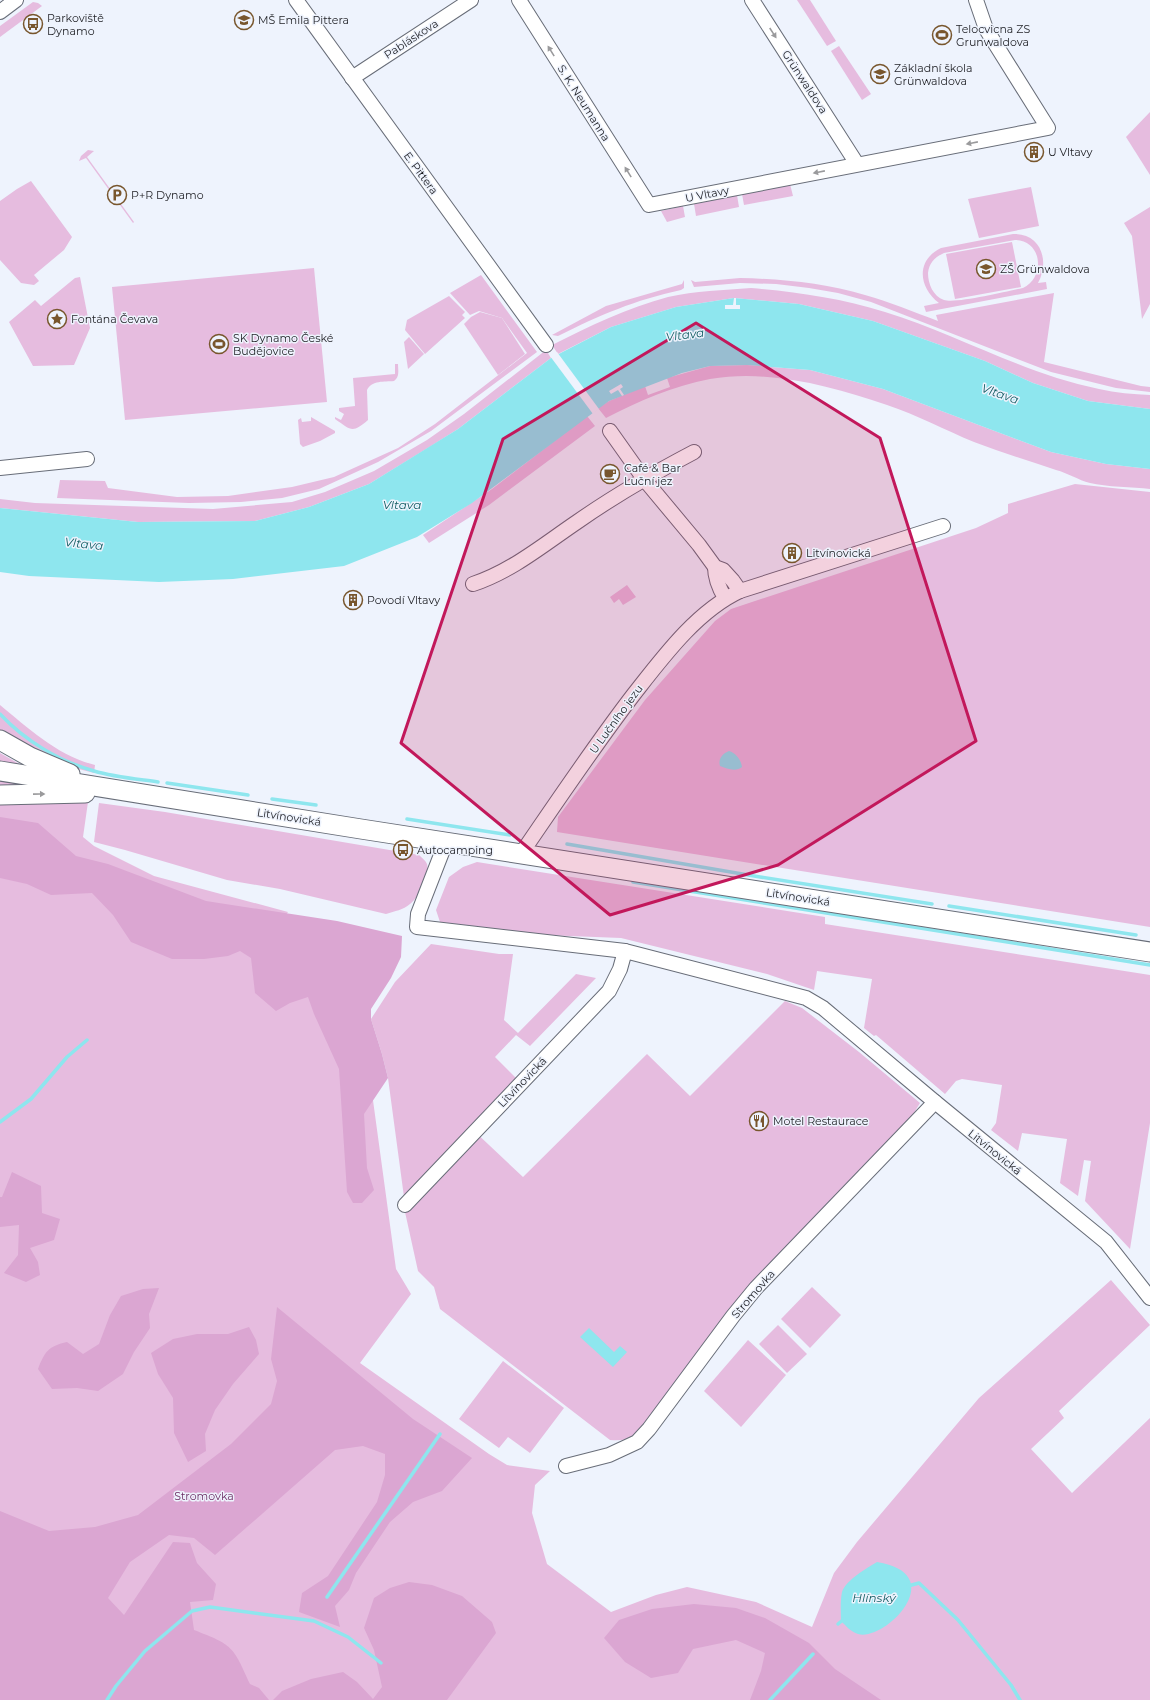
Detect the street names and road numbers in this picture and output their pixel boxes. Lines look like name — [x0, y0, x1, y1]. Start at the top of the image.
street label: Pabláskova — [381, 16, 441, 62]
street label: Grünwaldova — [779, 48, 831, 116]
street label: S. K. Neumanna — [555, 62, 613, 144]
street label: E. Pittera — [401, 149, 441, 197]
street label: U Vltavy — [684, 183, 730, 205]
street label: U Lučního jezu — [586, 682, 646, 756]
street label: Litvínovická — [256, 805, 322, 829]
street label: Litvínovická — [765, 885, 831, 909]
street label: Litvínovická — [494, 1054, 550, 1110]
street label: Litvínovická — [965, 1126, 1025, 1178]
street label: Stromovka — [728, 1267, 778, 1321]

